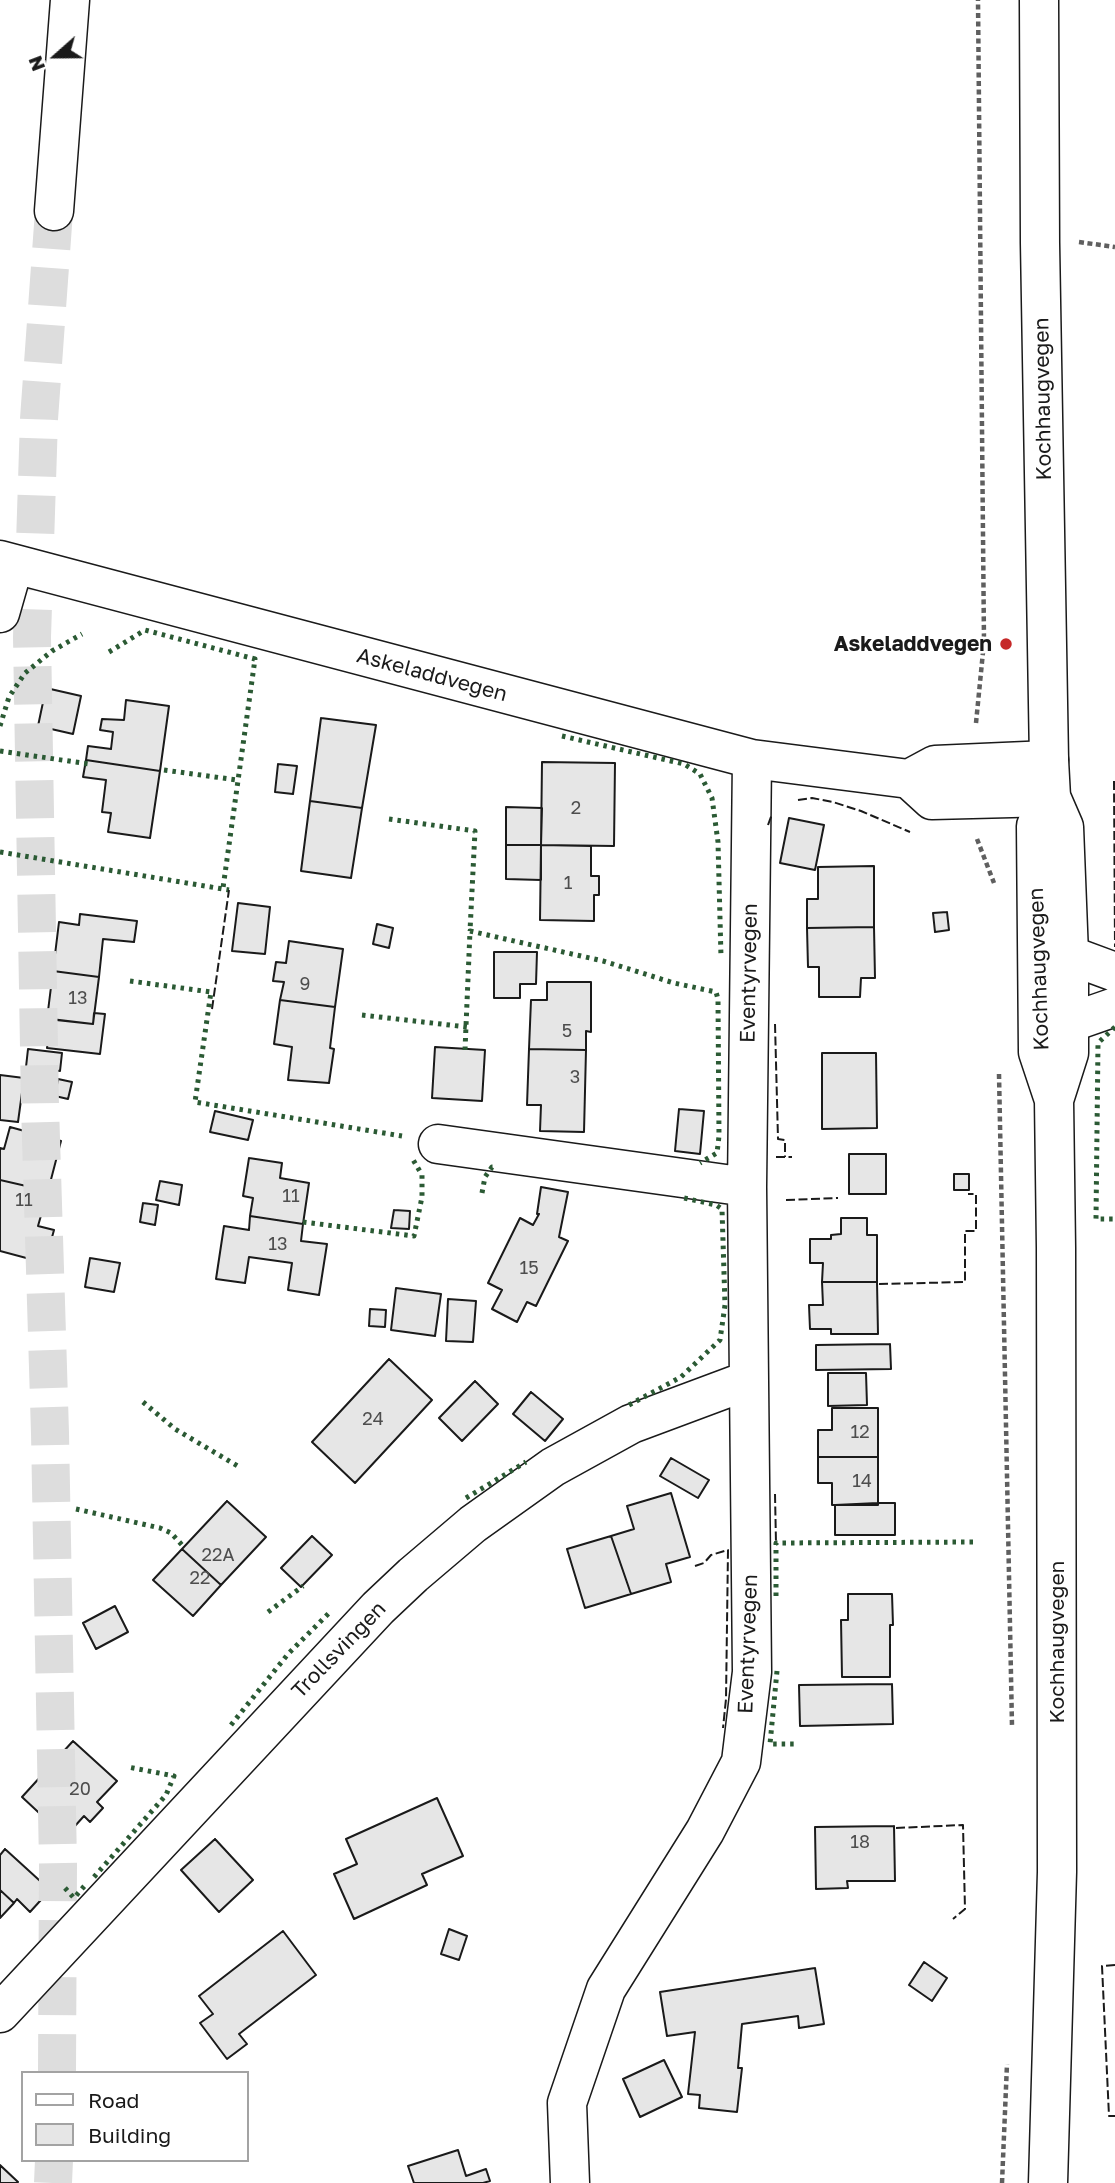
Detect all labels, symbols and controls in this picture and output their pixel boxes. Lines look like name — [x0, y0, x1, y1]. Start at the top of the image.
north arrow — [21, 21, 91, 91]
text: N — [23, 53, 49, 75]
street label: Kochhaugvegen — [1029, 317, 1057, 481]
place label: Askeladdvegen — [834, 631, 992, 657]
marker: Askeladdvegen — [998, 636, 1014, 652]
street label: Askeladdvegen — [354, 643, 510, 707]
house number: 2 — [571, 797, 581, 819]
house number: 1 — [564, 872, 572, 894]
street label: Kochhaugvegen — [1024, 887, 1054, 1051]
street label: Eventyrvegen — [735, 903, 763, 1043]
house number: 9 — [300, 973, 310, 995]
house number: 13 — [68, 987, 88, 1009]
house number: 5 — [562, 1020, 572, 1042]
house number: 3 — [570, 1066, 580, 1088]
house number: 11 — [282, 1185, 300, 1207]
house number: 11 — [15, 1189, 33, 1211]
house number: 13 — [268, 1233, 288, 1255]
house number: 15 — [519, 1257, 539, 1279]
house number: 24 — [362, 1408, 384, 1430]
house number: 12 — [850, 1421, 870, 1443]
house number: 14 — [852, 1470, 872, 1492]
house number: 22A — [202, 1544, 234, 1566]
street label: Kochhaugvegen — [1044, 1561, 1070, 1723]
house number: 22 — [190, 1567, 210, 1589]
street label: Eventyrvegen — [733, 1574, 763, 1714]
street label: Trollsvingen — [287, 1596, 391, 1704]
house number: 20 — [69, 1778, 91, 1800]
house number: 18 — [850, 1831, 870, 1853]
legend — [21, 2071, 248, 2162]
text: Road — [88, 2087, 139, 2113]
text: Building — [88, 2122, 171, 2148]

